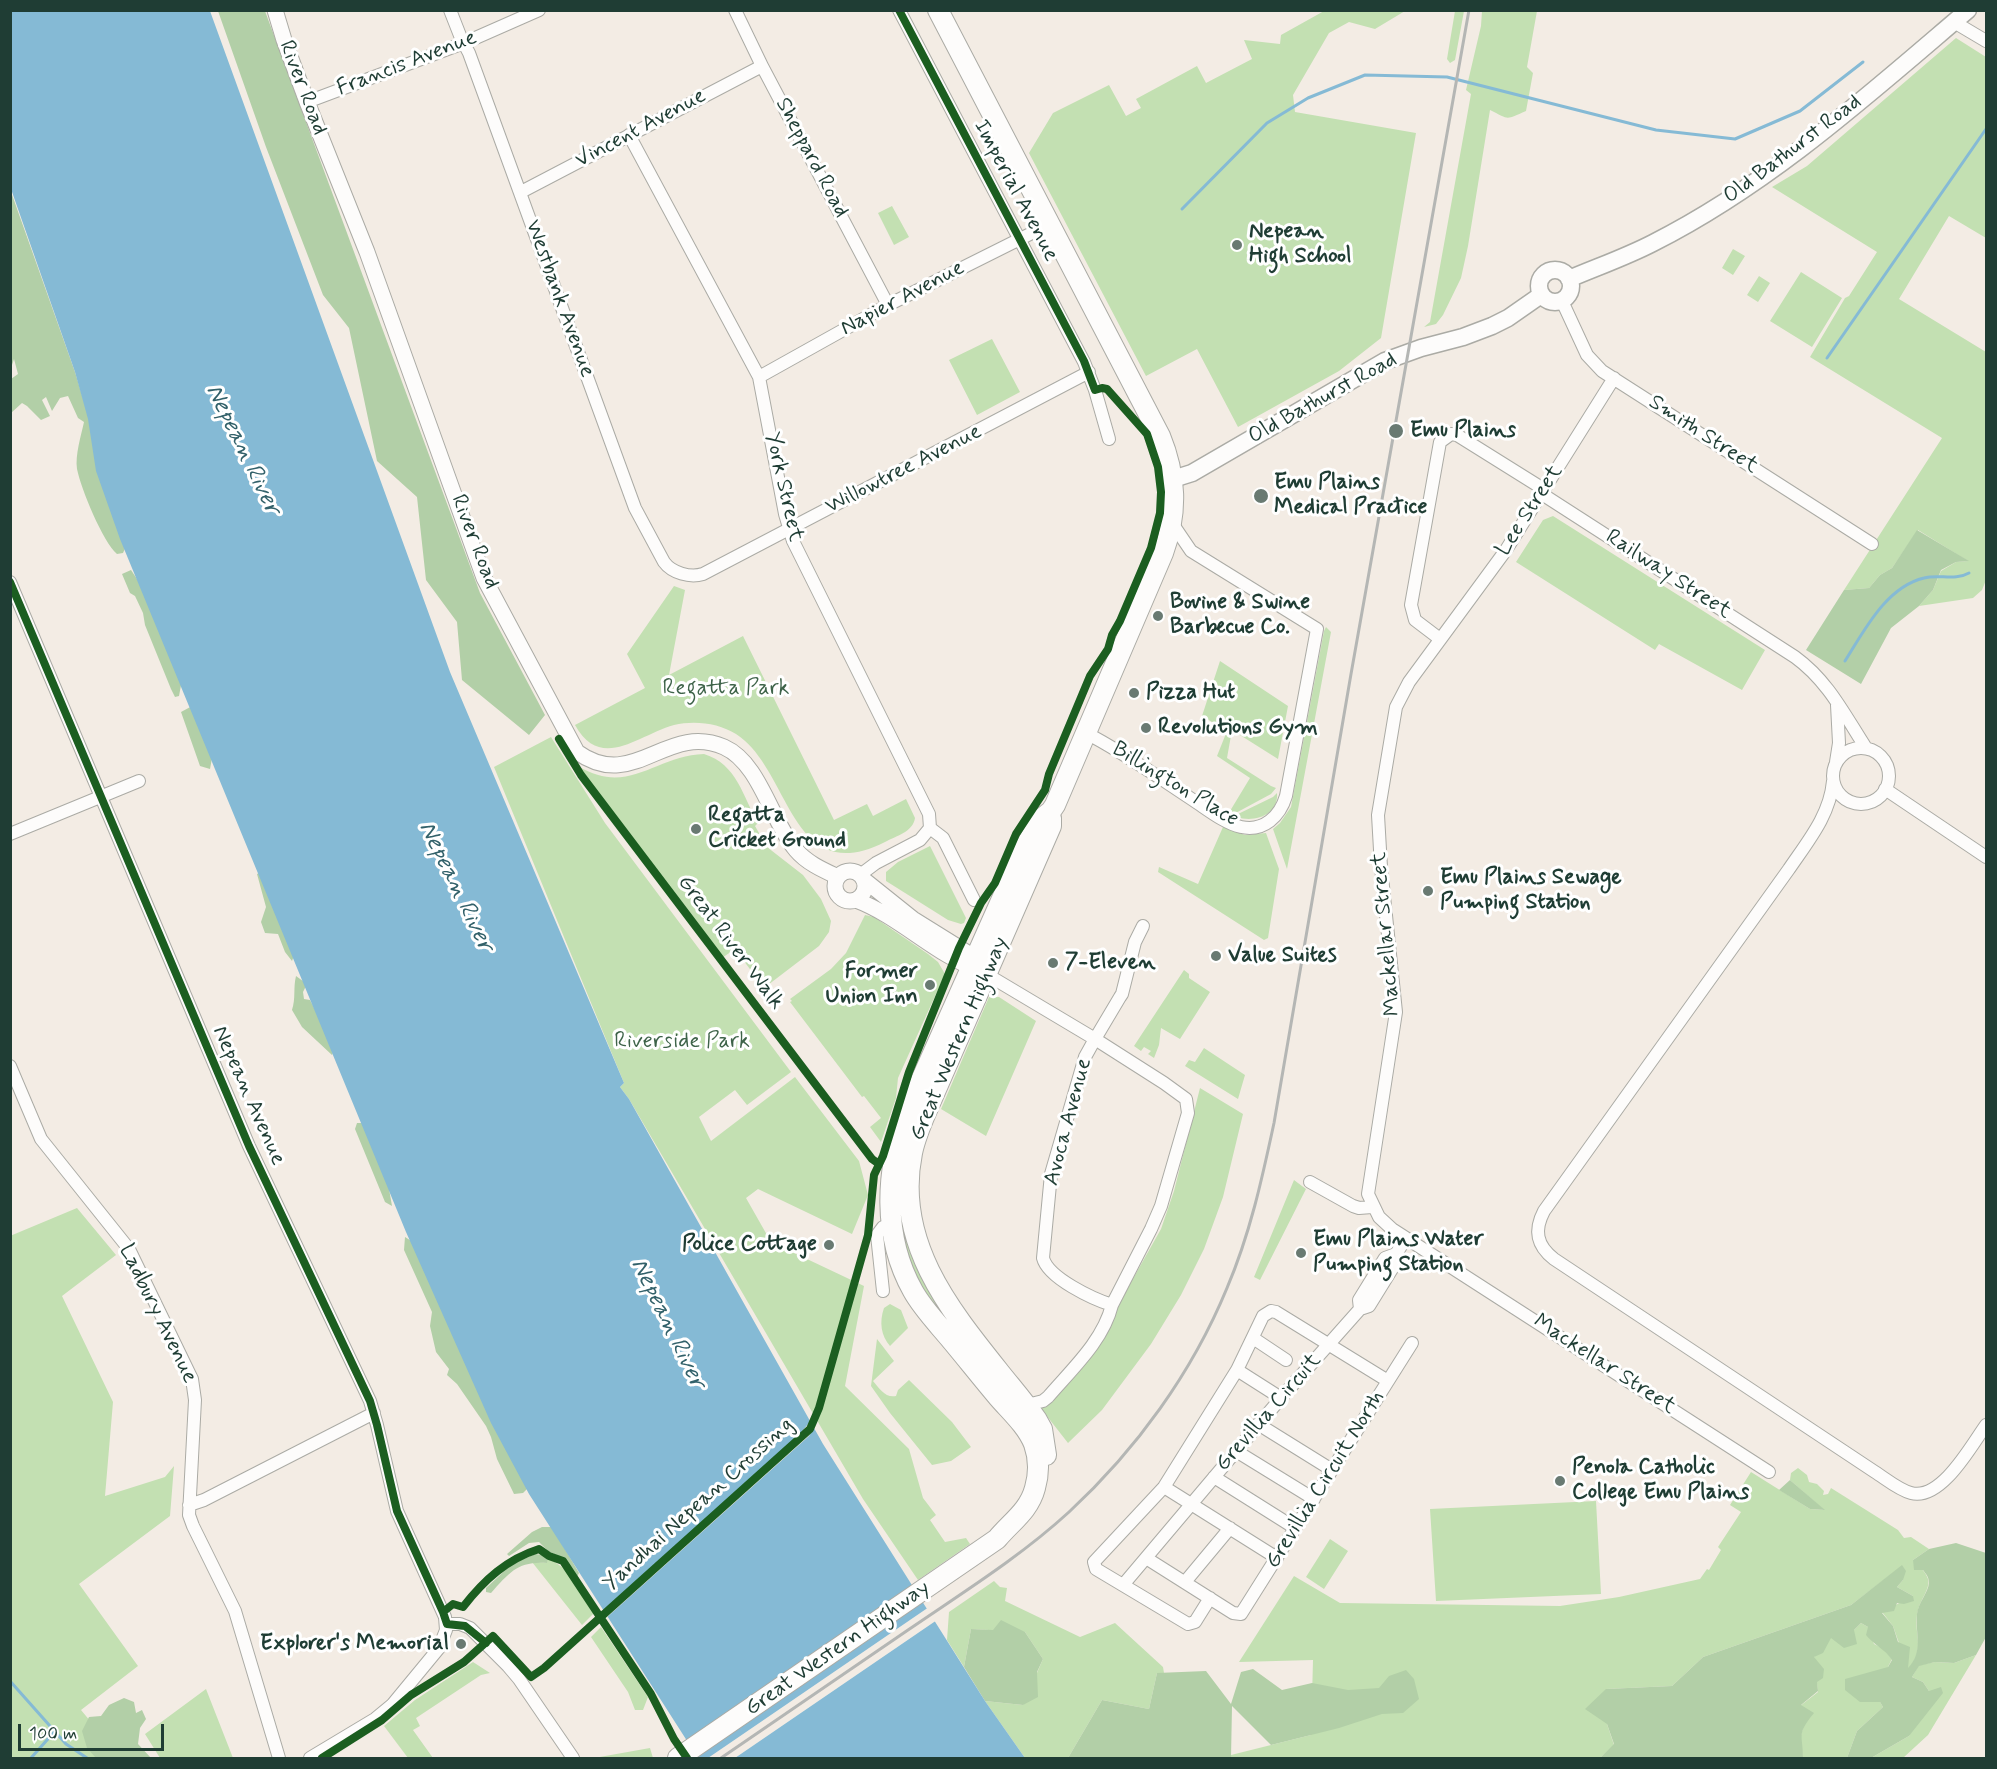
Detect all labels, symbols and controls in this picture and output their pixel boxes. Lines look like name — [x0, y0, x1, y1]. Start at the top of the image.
street label: Francis Avenue — [333, 25, 481, 103]
street label: River Road — [272, 37, 332, 139]
street label: Vincent Avenue — [571, 83, 711, 175]
street label: Old Bathurst Road — [1719, 90, 1867, 210]
street label: Sheppard Road — [768, 94, 854, 222]
street label: Imperial Avenue — [967, 116, 1063, 266]
street label: Westbank Avenue — [518, 217, 600, 381]
place label: Nepean High School — [1249, 219, 1352, 270]
marker: Nepean High School — [1230, 238, 1244, 252]
street label: Napier Avenue — [837, 255, 969, 343]
street label: Old Bathurst Road — [1244, 347, 1402, 451]
water label: Nepean River — [198, 380, 286, 520]
street label: Smith Street — [1643, 390, 1763, 480]
place label: Emu Plains — [1410, 418, 1516, 444]
street label: Willowtree Avenue — [821, 419, 987, 521]
marker: Emu Plains — [1387, 422, 1405, 440]
street label: York Street — [758, 430, 808, 544]
street label: Lee Street — [1491, 461, 1569, 561]
place label: Emu Plains Medical Practice — [1274, 470, 1427, 522]
marker: Emu Plains Medical Practice — [1252, 487, 1270, 505]
street label: River Road — [444, 491, 504, 593]
street label: Railway Street — [1600, 525, 1736, 625]
place label: Bovine & Swine Barbecue Co. — [1170, 590, 1310, 642]
marker: Bovine & Swine Barbecue Co. — [1151, 609, 1165, 623]
park label: Regatta Park — [663, 676, 789, 702]
place label: Pizza Hut — [1146, 680, 1235, 706]
marker: Pizza Hut — [1127, 686, 1141, 700]
place label: Revolutions Gym — [1158, 715, 1318, 741]
marker: Revolutions Gym — [1139, 721, 1153, 735]
street label: Billington Place — [1107, 737, 1243, 833]
place label: Regatta Cricket Ground — [708, 803, 846, 854]
water label: Nepean River — [411, 817, 499, 957]
marker: Regatta Cricket Ground — [689, 822, 703, 836]
street label: Mackellar Street — [1367, 851, 1407, 1017]
place label: Emu Plains Sewage Pumping Station — [1440, 865, 1622, 916]
street label: Great River Walk — [671, 871, 789, 1015]
marker: Emu Plains Sewage Pumping Station — [1421, 884, 1435, 898]
street label: Great Western Highway — [905, 933, 1015, 1145]
place label: Value Suites — [1228, 943, 1337, 969]
marker: Value Suites — [1209, 949, 1223, 963]
place label: 7-Eleven — [1065, 950, 1155, 976]
marker: 7-Eleven — [1046, 956, 1060, 970]
place label: Former Union Inn — [826, 959, 918, 1010]
marker: Former Union Inn — [923, 978, 937, 992]
street label: Nepean Avenue — [206, 1022, 290, 1170]
park label: Riverside Park — [614, 1029, 750, 1055]
street label: Avoca Avenue — [1039, 1055, 1099, 1189]
place label: Emu Plains Water Pumping Station — [1313, 1227, 1484, 1278]
place label: Police Cottage — [682, 1232, 817, 1258]
marker: Police Cottage — [822, 1238, 836, 1252]
street label: Ladbury Avenue — [112, 1240, 202, 1388]
marker: Emu Plains Water Pumping Station — [1294, 1246, 1308, 1260]
water label: Nepean River — [623, 1254, 711, 1394]
street label: Mackellar Street — [1528, 1309, 1680, 1421]
street label: Grevillia Circuit — [1211, 1349, 1327, 1477]
street label: Grevillia Circuit North — [1261, 1386, 1391, 1574]
street label: Yandhai Nepean Crossing — [598, 1412, 800, 1598]
place label: Penola Catholic College Emu Plains — [1572, 1455, 1749, 1506]
marker: Penola Catholic College Emu Plains — [1553, 1474, 1567, 1488]
street label: Great Western Highway — [741, 1575, 935, 1723]
place label: Explorer's Memorial — [260, 1631, 449, 1657]
marker: Explorer's Memorial — [454, 1637, 468, 1651]
scale bar — [21, 1712, 166, 1750]
text: 100 m — [29, 1722, 77, 1746]

